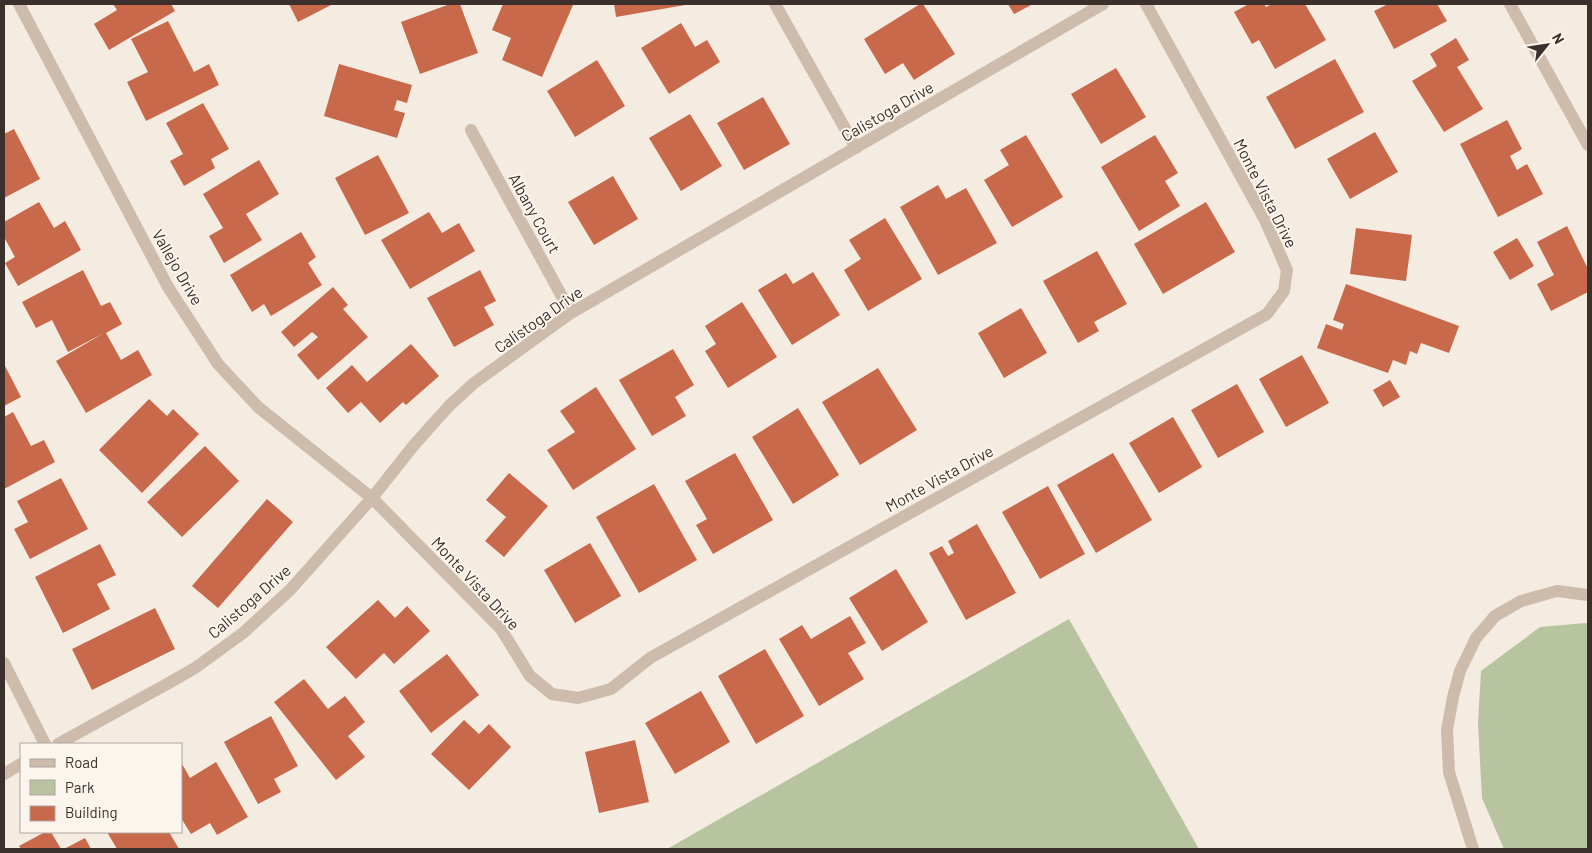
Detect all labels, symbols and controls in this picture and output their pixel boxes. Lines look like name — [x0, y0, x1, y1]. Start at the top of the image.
north arrow — [1522, 20, 1572, 70]
text: N — [1549, 30, 1568, 47]
street label: Calistoga Drive — [838, 77, 936, 145]
street label: Monte Vista Drive — [1230, 135, 1302, 251]
street label: Albany Court — [505, 170, 565, 256]
street label: Vallejo Drive — [149, 226, 207, 308]
street label: Calistoga Drive — [490, 282, 586, 356]
street label: Monte Vista Drive — [882, 441, 996, 515]
street label: Monte Vista Drive — [428, 533, 524, 633]
street label: Calistoga Drive — [204, 560, 294, 642]
legend — [20, 743, 182, 833]
text: Road — [65, 753, 98, 771]
text: Park — [65, 778, 95, 796]
text: Building — [65, 803, 118, 821]

